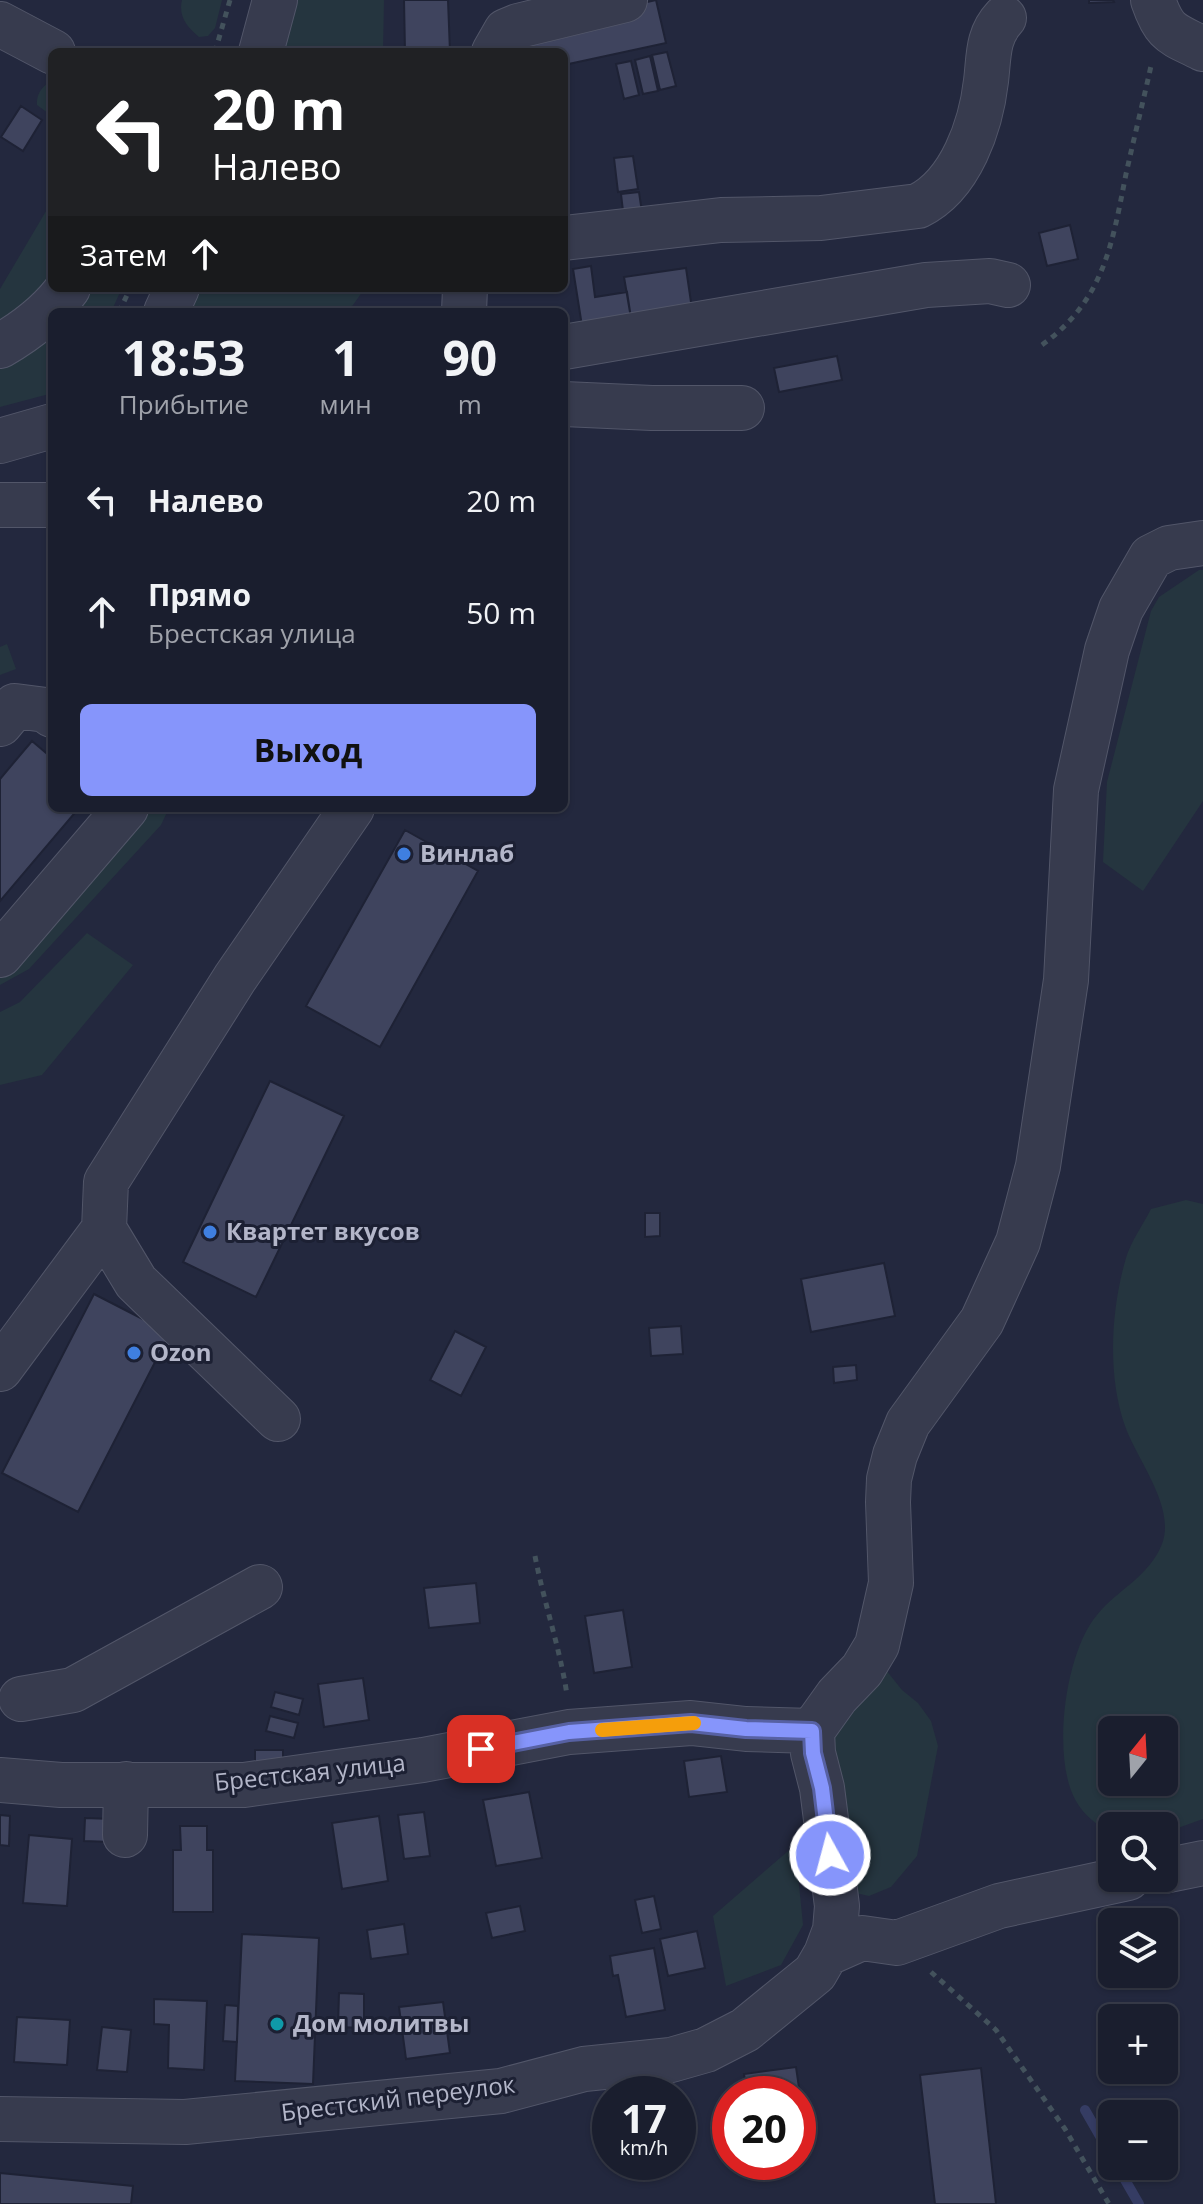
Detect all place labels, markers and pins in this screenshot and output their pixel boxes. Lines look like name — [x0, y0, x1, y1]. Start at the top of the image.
place label: Винлаб — [420, 836, 514, 869]
marker: Винлаб — [395, 845, 413, 863]
place label: Квартет вкусов — [226, 1214, 420, 1247]
marker: Квартет вкусов — [201, 1223, 219, 1241]
place label: Ozon — [150, 1335, 211, 1368]
marker: Ozon — [125, 1344, 143, 1362]
pin — [447, 1715, 515, 1783]
place label: Дом молитвы — [293, 2006, 469, 2039]
marker: Дом молитвы — [268, 2015, 286, 2033]

